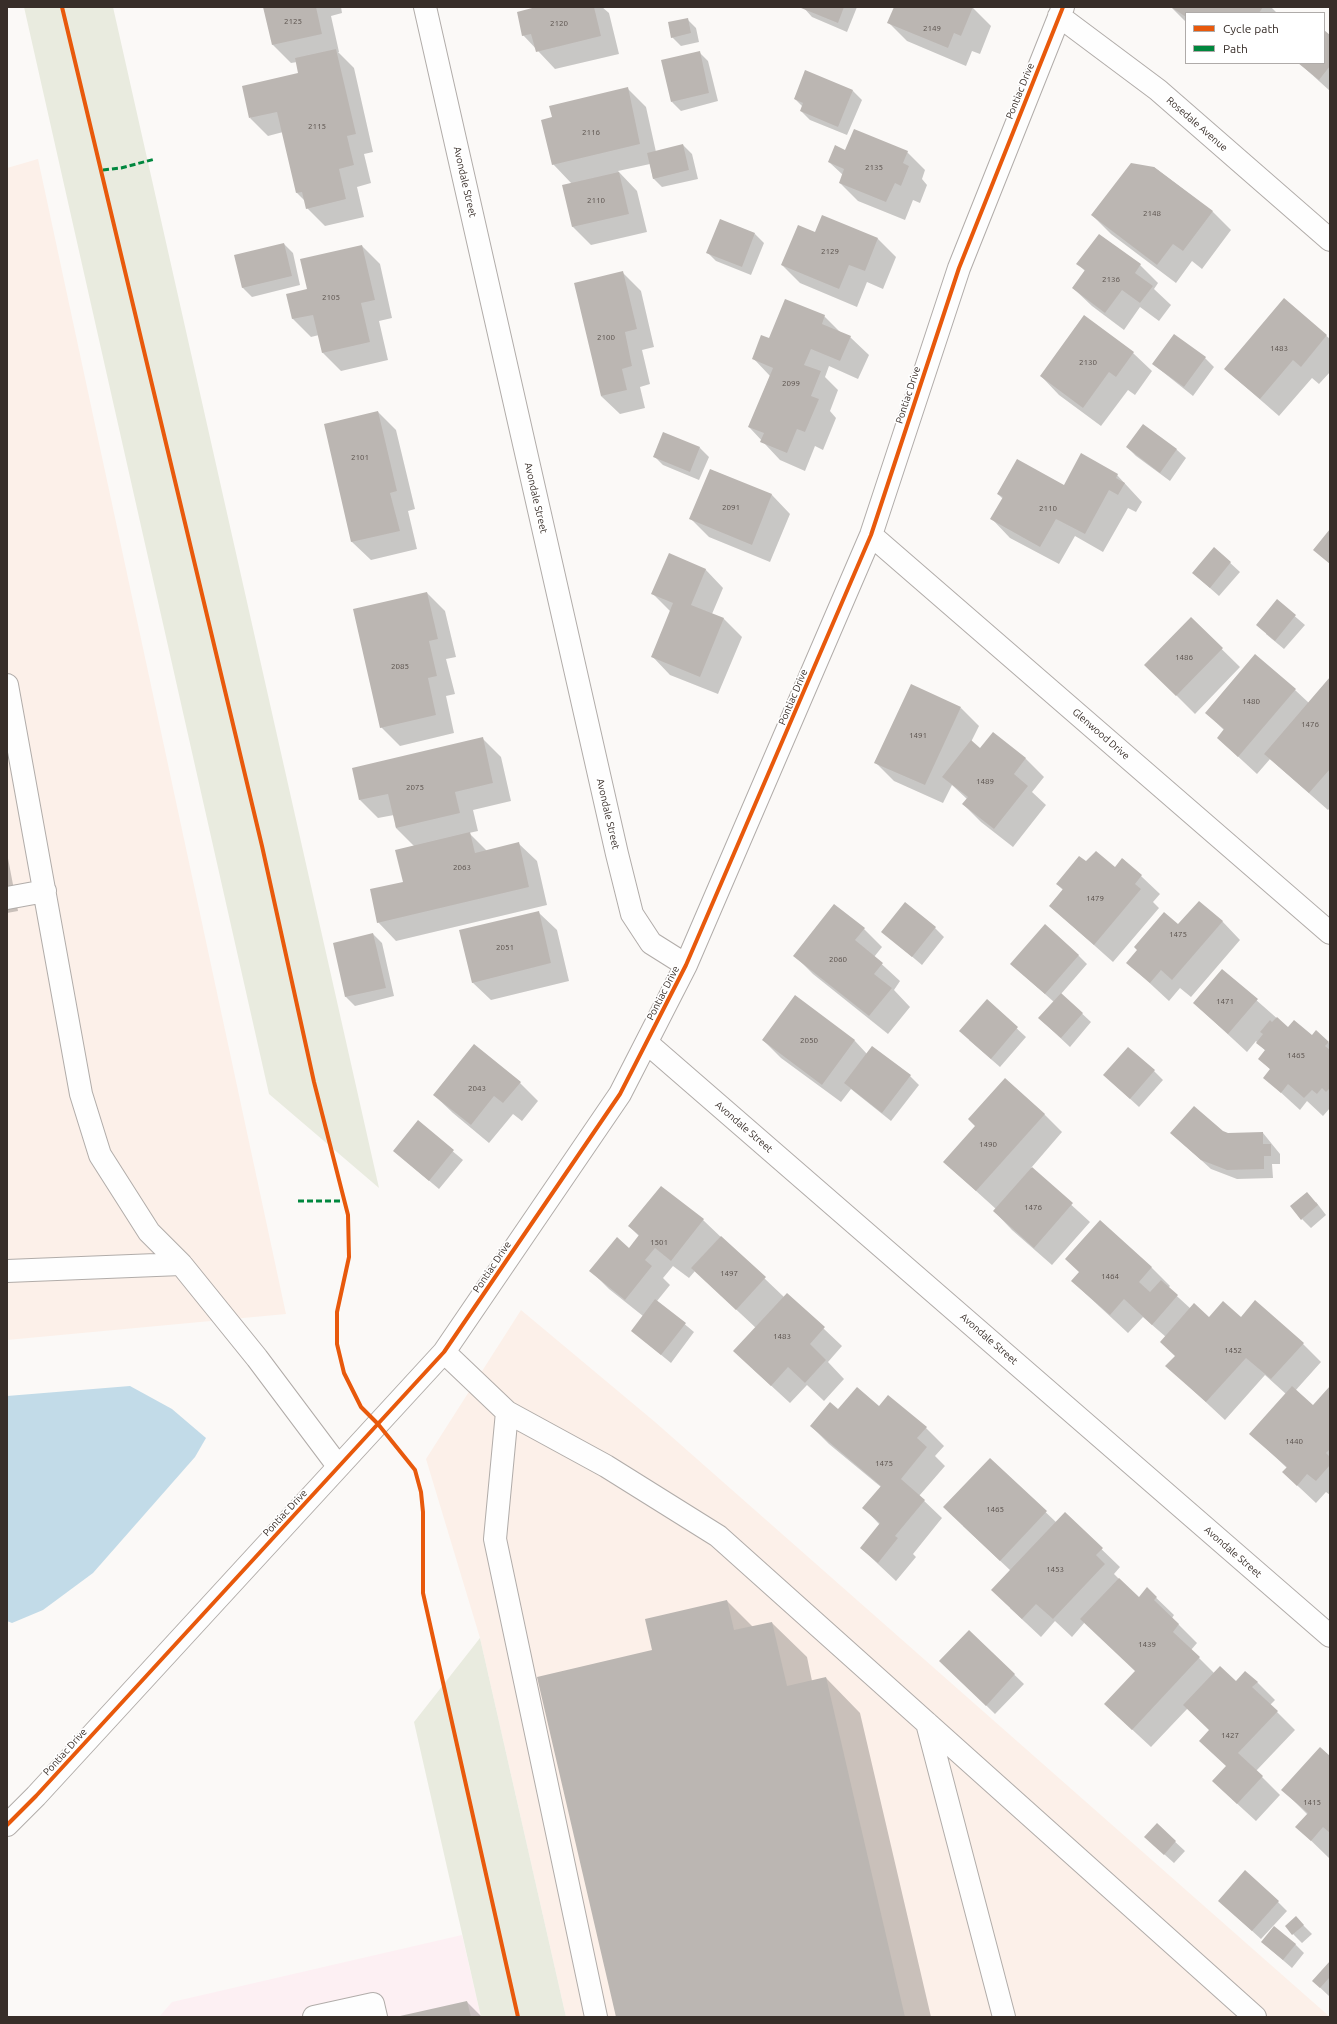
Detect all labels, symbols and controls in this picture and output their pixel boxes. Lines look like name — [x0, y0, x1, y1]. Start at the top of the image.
legend — [1185, 12, 1325, 64]
house number: 2125 — [284, 16, 302, 26]
house number: 2120 — [550, 18, 568, 28]
text: Cycle path — [1223, 22, 1279, 35]
house number: 2149 — [923, 23, 941, 33]
text: Path — [1223, 42, 1248, 55]
street label: Pontiac Drive — [1003, 61, 1037, 121]
street label: Rosedale Avenue — [1164, 94, 1230, 154]
house number: 2115 — [308, 121, 326, 131]
house number: 2116 — [582, 127, 600, 137]
street label: Avondale Street — [451, 146, 479, 218]
house number: 2135 — [865, 162, 883, 172]
house number: 2110 — [587, 195, 605, 205]
house number: 2148 — [1143, 208, 1161, 218]
house number: 2129 — [821, 246, 839, 256]
house number: 2136 — [1102, 274, 1120, 284]
house number: 2105 — [322, 292, 340, 302]
house number: 2100 — [597, 332, 615, 342]
house number: 1483 — [1270, 343, 1288, 353]
house number: 2130 — [1079, 357, 1097, 367]
street label: Pontiac Drive — [893, 365, 923, 425]
house number: 2099 — [782, 378, 800, 388]
house number: 2101 — [351, 452, 369, 462]
street label: Avondale Street — [522, 462, 550, 534]
house number: 2091 — [722, 502, 740, 512]
house number: 2110 — [1039, 503, 1057, 513]
house number: 1486 — [1175, 652, 1193, 662]
house number: 2085 — [391, 661, 409, 671]
street label: Pontiac Drive — [776, 667, 810, 727]
house number: 1480 — [1242, 696, 1260, 706]
street label: Glenwood Drive — [1070, 706, 1132, 762]
house number: 1476 — [1301, 719, 1319, 729]
house number: 1491 — [909, 730, 927, 740]
house number: 1489 — [976, 776, 994, 786]
street label: Avondale Street — [594, 778, 622, 850]
house number: 2075 — [406, 782, 424, 792]
house number: 2063 — [453, 862, 471, 872]
house number: 1479 — [1086, 893, 1104, 903]
house number: 1475 — [1169, 929, 1187, 939]
house number: 2051 — [496, 942, 514, 952]
house number: 2060 — [829, 954, 847, 964]
street label: Pontiac Drive — [644, 964, 682, 1022]
house number: 1471 — [1216, 996, 1234, 1006]
house number: 2050 — [800, 1035, 818, 1045]
house number: 1465 — [1287, 1050, 1305, 1060]
house number: 2043 — [468, 1083, 486, 1093]
street label: Avondale Street — [713, 1099, 775, 1155]
house number: 1490 — [979, 1139, 997, 1149]
house number: 1476 — [1024, 1202, 1042, 1212]
house number: 1501 — [650, 1237, 668, 1247]
street label: Pontiac Drive — [470, 1239, 514, 1295]
house number: 1497 — [720, 1268, 738, 1278]
house number: 1464 — [1101, 1271, 1119, 1281]
street label: Avondale Street — [958, 1311, 1020, 1367]
house number: 1483 — [773, 1331, 791, 1341]
house number: 1452 — [1224, 1345, 1242, 1355]
house number: 1440 — [1285, 1436, 1303, 1446]
house number: 1475 — [875, 1458, 893, 1468]
street label: Pontiac Drive — [260, 1487, 310, 1539]
house number: 1465 — [986, 1504, 1004, 1514]
street label: Avondale Street — [1202, 1524, 1264, 1580]
house number: 1453 — [1046, 1564, 1064, 1574]
house number: 1439 — [1138, 1639, 1156, 1649]
street label: Pontiac Drive — [41, 1726, 89, 1778]
house number: 1427 — [1221, 1730, 1239, 1740]
house number: 1415 — [1303, 1797, 1321, 1807]

